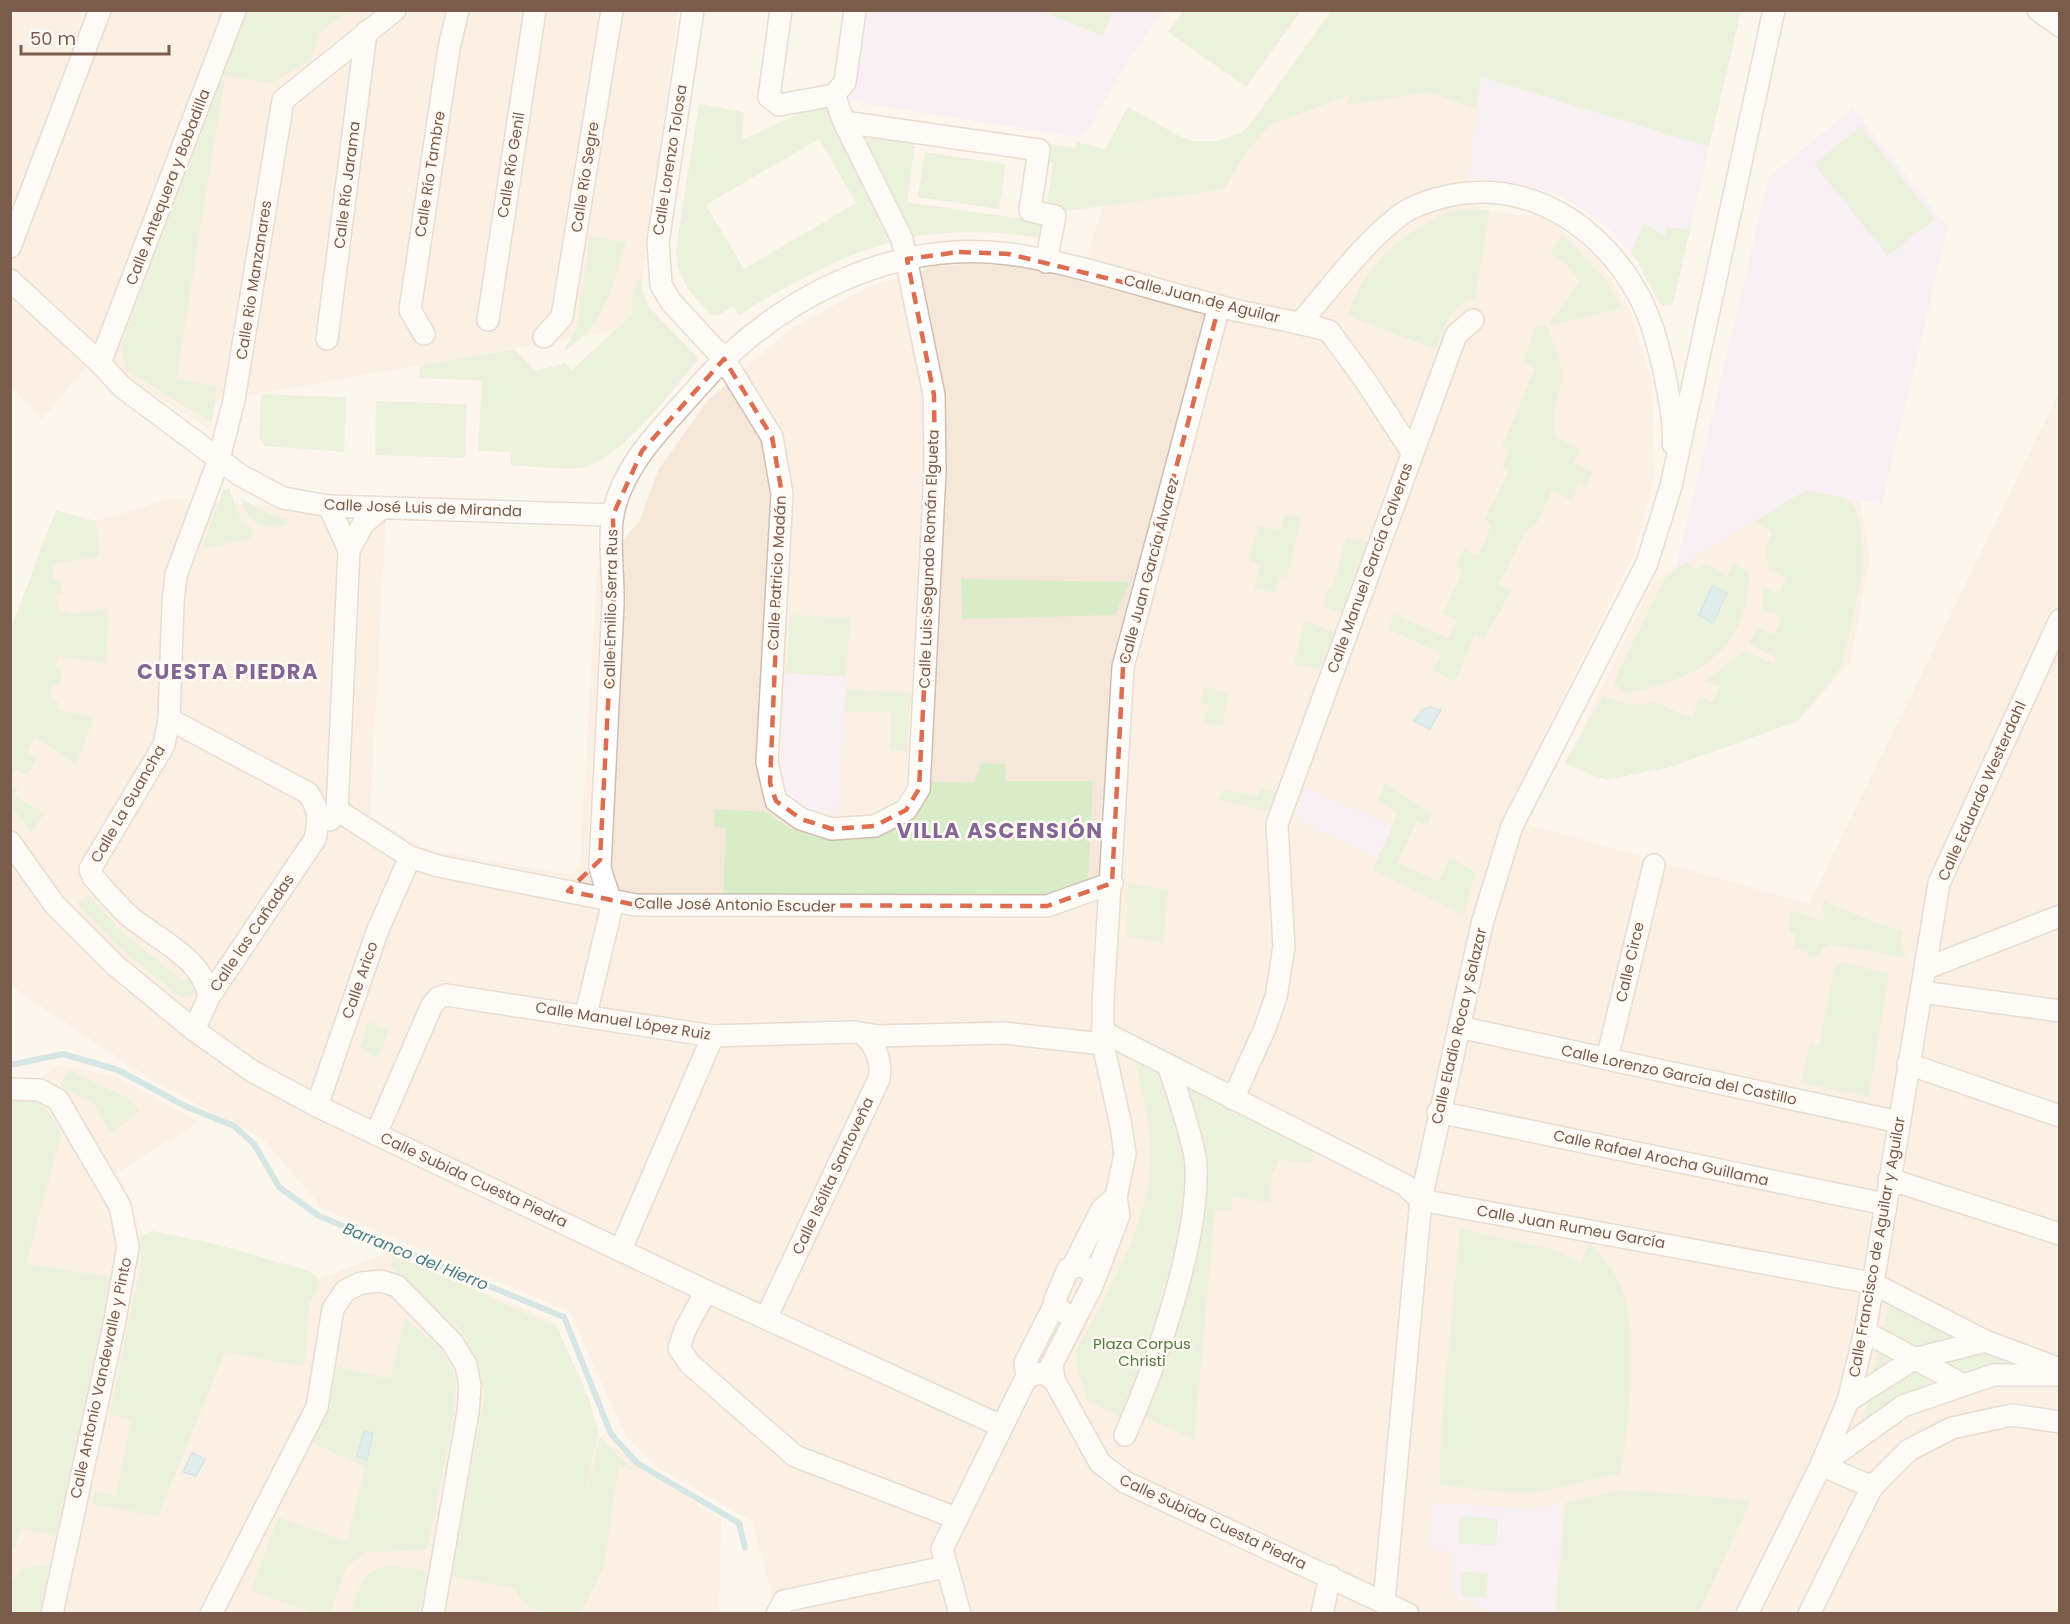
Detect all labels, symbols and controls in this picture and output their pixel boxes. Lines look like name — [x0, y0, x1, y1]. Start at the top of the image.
scale bar — [21, 18, 170, 56]
text: 50 m — [30, 26, 76, 51]
street label: Calle Lorenzo Tolosa — [647, 83, 692, 237]
street label: Calle Antequera y Bobadilla — [120, 86, 215, 288]
street label: Calle Río Tambre — [409, 109, 450, 239]
street label: Calle Río Genil — [492, 111, 529, 219]
street label: Calle Río Jarama — [328, 120, 365, 250]
street label: Calle Río Segre — [565, 120, 604, 234]
street label: Calle Rio Manzanares — [231, 199, 276, 361]
street label: Calle Juan de Aguilar — [1122, 269, 1283, 328]
street label: Calle Luis Segundo Román Elgueta — [913, 429, 944, 689]
street label: Calle Manuel García Calveras — [1322, 459, 1418, 676]
street label: Calle Juan García Álvarez — [1114, 475, 1184, 666]
street label: Calle José Luis de Miranda — [324, 494, 523, 521]
street label: Calle Patricio Madán — [762, 495, 791, 651]
street label: Calle Emilio Serra Rus — [599, 529, 622, 689]
district label: CUESTA PIEDRA — [137, 657, 319, 686]
street label: Calle Eduardo Westerdahl — [1932, 697, 2031, 884]
street label: Calle La Guancha — [85, 741, 170, 867]
district label: VILLA ASCENSIÓN — [897, 816, 1103, 845]
street label: Calle las Cañadas — [204, 870, 299, 996]
street label: Calle José Antonio Escuder — [634, 892, 837, 917]
street label: Calle Circe — [1610, 920, 1649, 1004]
street label: Calle Eladio Roca y Salazar — [1426, 925, 1491, 1126]
street label: Calle Arico — [336, 938, 383, 1021]
street label: Calle Manuel López Ruiz — [534, 996, 712, 1045]
street label: Calle Lorenzo García del Castillo — [1559, 1039, 1799, 1110]
street label: Calle Isólita Santoveña — [787, 1094, 878, 1258]
street label: Calle Francisco de Aguilar y Aguilar — [1843, 1114, 1910, 1379]
street label: Calle Rafael Arocha Guillama — [1551, 1124, 1771, 1191]
street label: Calle Subida Cuesta Piedra — [377, 1127, 571, 1232]
street label: Calle Juan Rumeu García — [1475, 1200, 1667, 1253]
water label: Barranco del Hierro — [340, 1217, 492, 1296]
street label: Calle Antonio Vandewalle y Pinto — [65, 1255, 136, 1500]
park label: Plaza Corpus Christi — [1093, 1333, 1191, 1371]
street label: Calle Subida Cuesta Piedra — [1116, 1469, 1310, 1574]

